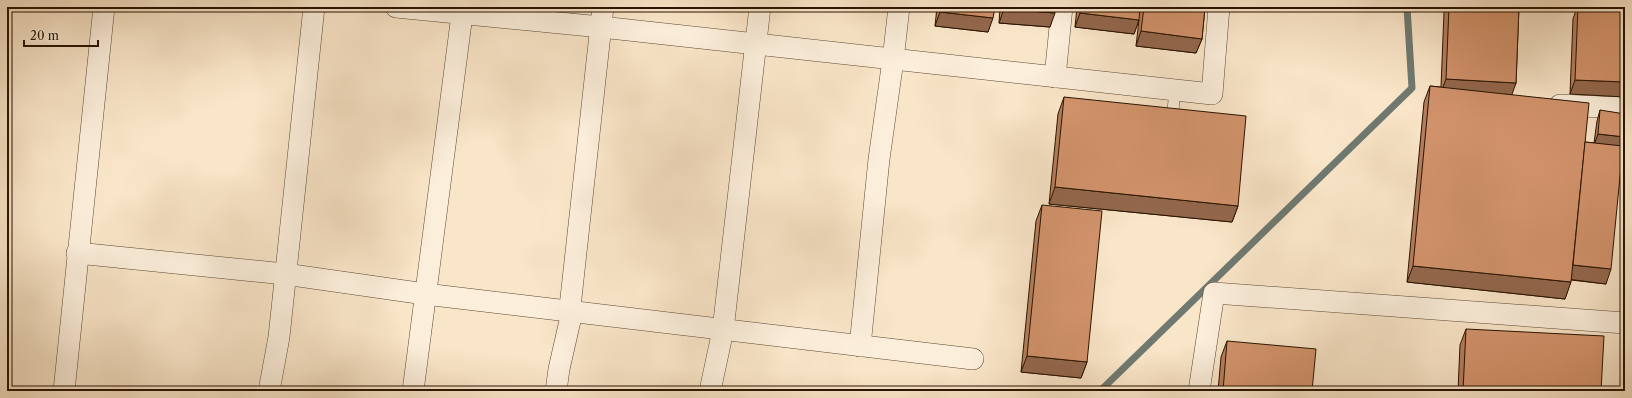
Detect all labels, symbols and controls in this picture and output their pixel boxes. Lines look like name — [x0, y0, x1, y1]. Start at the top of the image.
scale bar — [24, 22, 98, 48]
text: 20 m — [30, 28, 59, 43]

